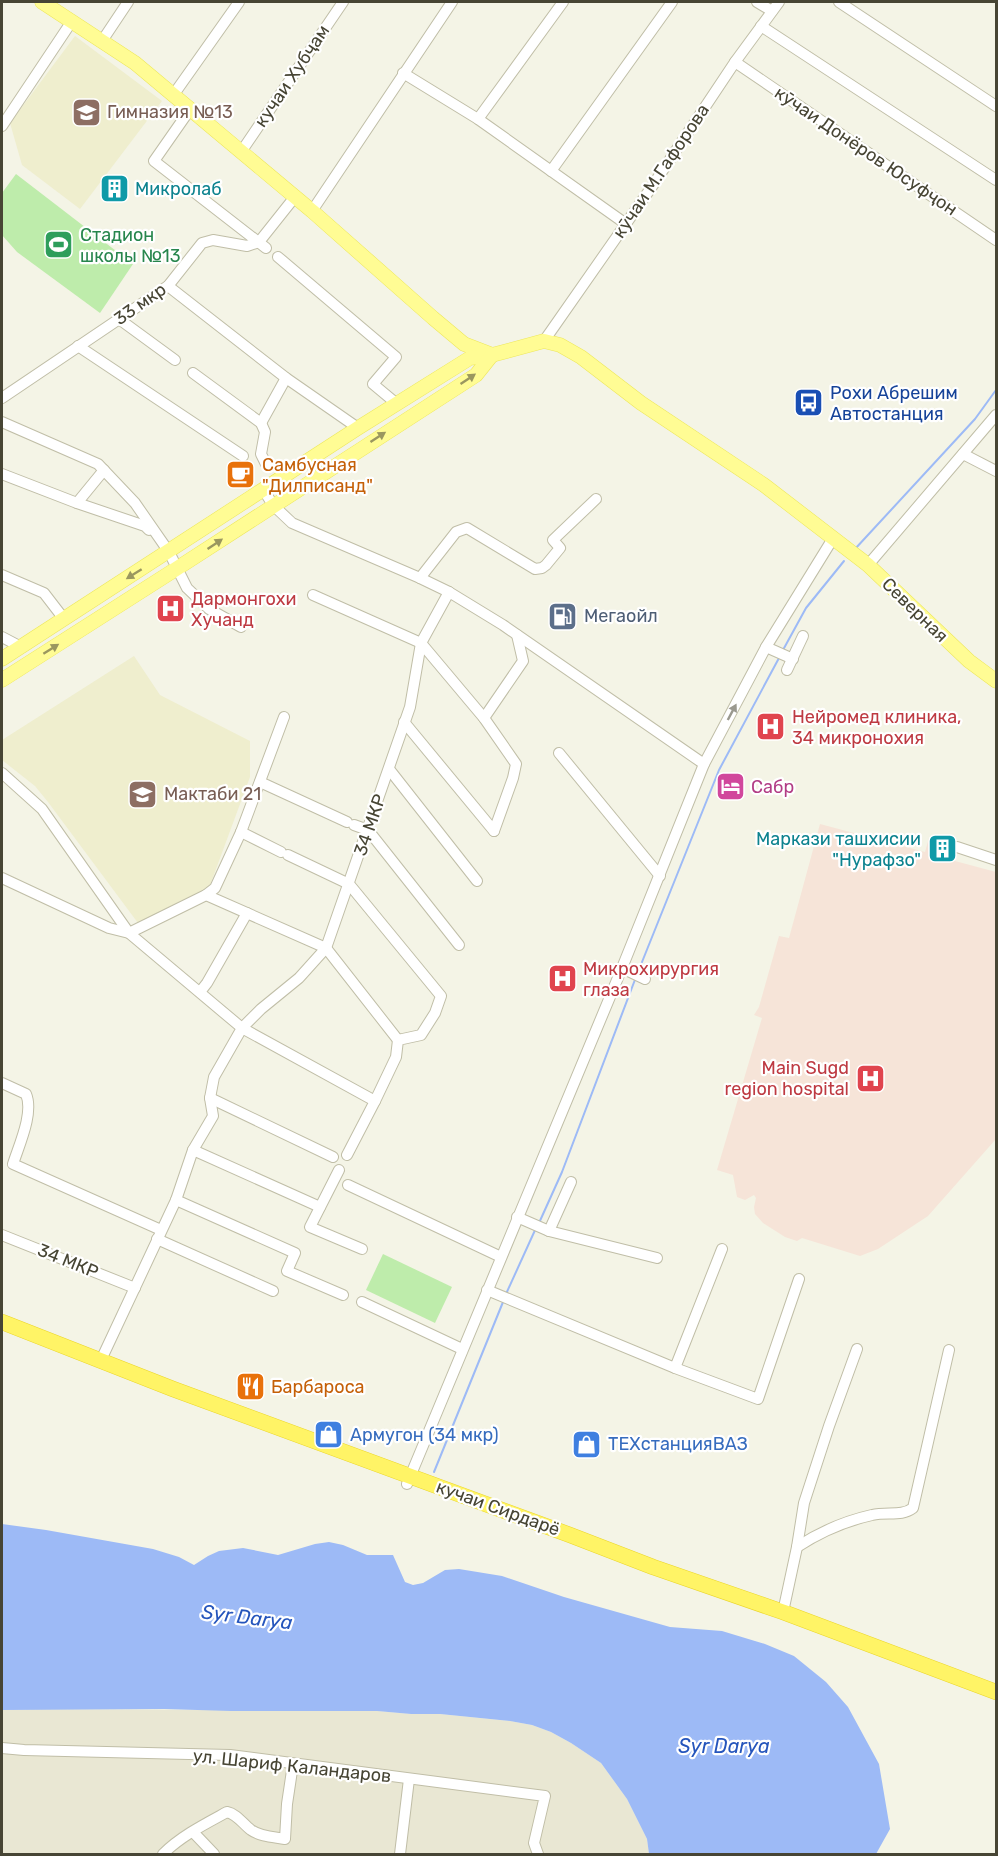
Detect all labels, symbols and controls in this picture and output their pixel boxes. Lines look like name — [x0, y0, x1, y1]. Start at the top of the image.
street label: кучаи Хубҷам — [250, 21, 334, 131]
street label: кӯчаи Донёров Юсуфҷон — [771, 82, 961, 220]
school or university icon: Гимназия №13 — [70, 96, 102, 128]
street label: кӯчаи М.Гафорова — [608, 100, 714, 242]
place label: Гимназия №13 — [107, 101, 233, 123]
building icon: Микролаб — [98, 173, 130, 205]
place label: Микролаб — [135, 178, 222, 200]
place label: Стадион школы №13 — [80, 224, 181, 267]
sports icon: Стадион школы №13 — [43, 229, 75, 261]
street label: 33 мкр — [110, 278, 170, 330]
one-way arrow — [460, 373, 476, 385]
place label: Рохи Абрешим Автостанция — [830, 382, 958, 425]
bus stop icon: Рохи Абрешим Автостанция — [793, 387, 825, 419]
one-way arrow — [370, 432, 386, 443]
place label: Самбусная "Дилписанд" — [262, 454, 373, 497]
cafe icon: Самбусная "Дилписанд" — [225, 459, 257, 491]
one-way arrow — [207, 538, 223, 549]
one-way arrow — [126, 568, 142, 579]
street label: Северная — [877, 573, 953, 647]
place label: Дармонгохи Хучанд — [191, 588, 297, 631]
hospital icon: Дармонгохи Хучанд — [154, 593, 186, 625]
fuel station icon: Мегаойл — [547, 600, 579, 632]
place label: Мегаойл — [584, 605, 658, 627]
one-way arrow — [43, 644, 59, 655]
one-way arrow — [727, 704, 737, 721]
place label: Нейромед клиника, 34 микронохия — [792, 706, 962, 749]
hospital icon: Нейромед клиника, 34 микронохия — [755, 711, 787, 743]
hotel icon: Сабр — [714, 771, 746, 803]
place label: Сабр — [751, 776, 794, 798]
school or university icon: Мактаби 21 — [127, 778, 159, 810]
place label: Мактаби 21 — [164, 783, 261, 805]
street label: 34 МКР — [349, 791, 391, 859]
place label: Маркази ташхисии "Нурафзо" — [756, 828, 921, 871]
building icon: Маркази ташхисии "Нурафзо" — [926, 833, 958, 865]
place label: Микрохирургия глаза — [583, 958, 719, 1001]
hospital icon: Микрохирургия глаза — [546, 963, 578, 995]
place label: Main Sugd region hospital — [725, 1057, 849, 1100]
hospital icon: Main Sugd region hospital — [854, 1062, 886, 1094]
street label: 34 МКР — [34, 1239, 102, 1283]
restaurant icon: Барбароса — [234, 1371, 266, 1403]
place label: Барбароса — [271, 1376, 365, 1398]
shop icon: Армугон (34 мкр) — [313, 1419, 345, 1451]
place label: Армугон (34 мкр) — [350, 1424, 499, 1446]
shop icon: ТЕХстанцияВАЗ — [571, 1428, 603, 1460]
place label: ТЕХстанцияВАЗ — [608, 1433, 748, 1455]
street label: кучаи Сирдарё — [433, 1475, 563, 1541]
water label: Syr Darya — [200, 1600, 294, 1635]
water label: Syr Darya — [678, 1734, 770, 1758]
street label: ул. Шариф Каландаров — [192, 1745, 392, 1787]

